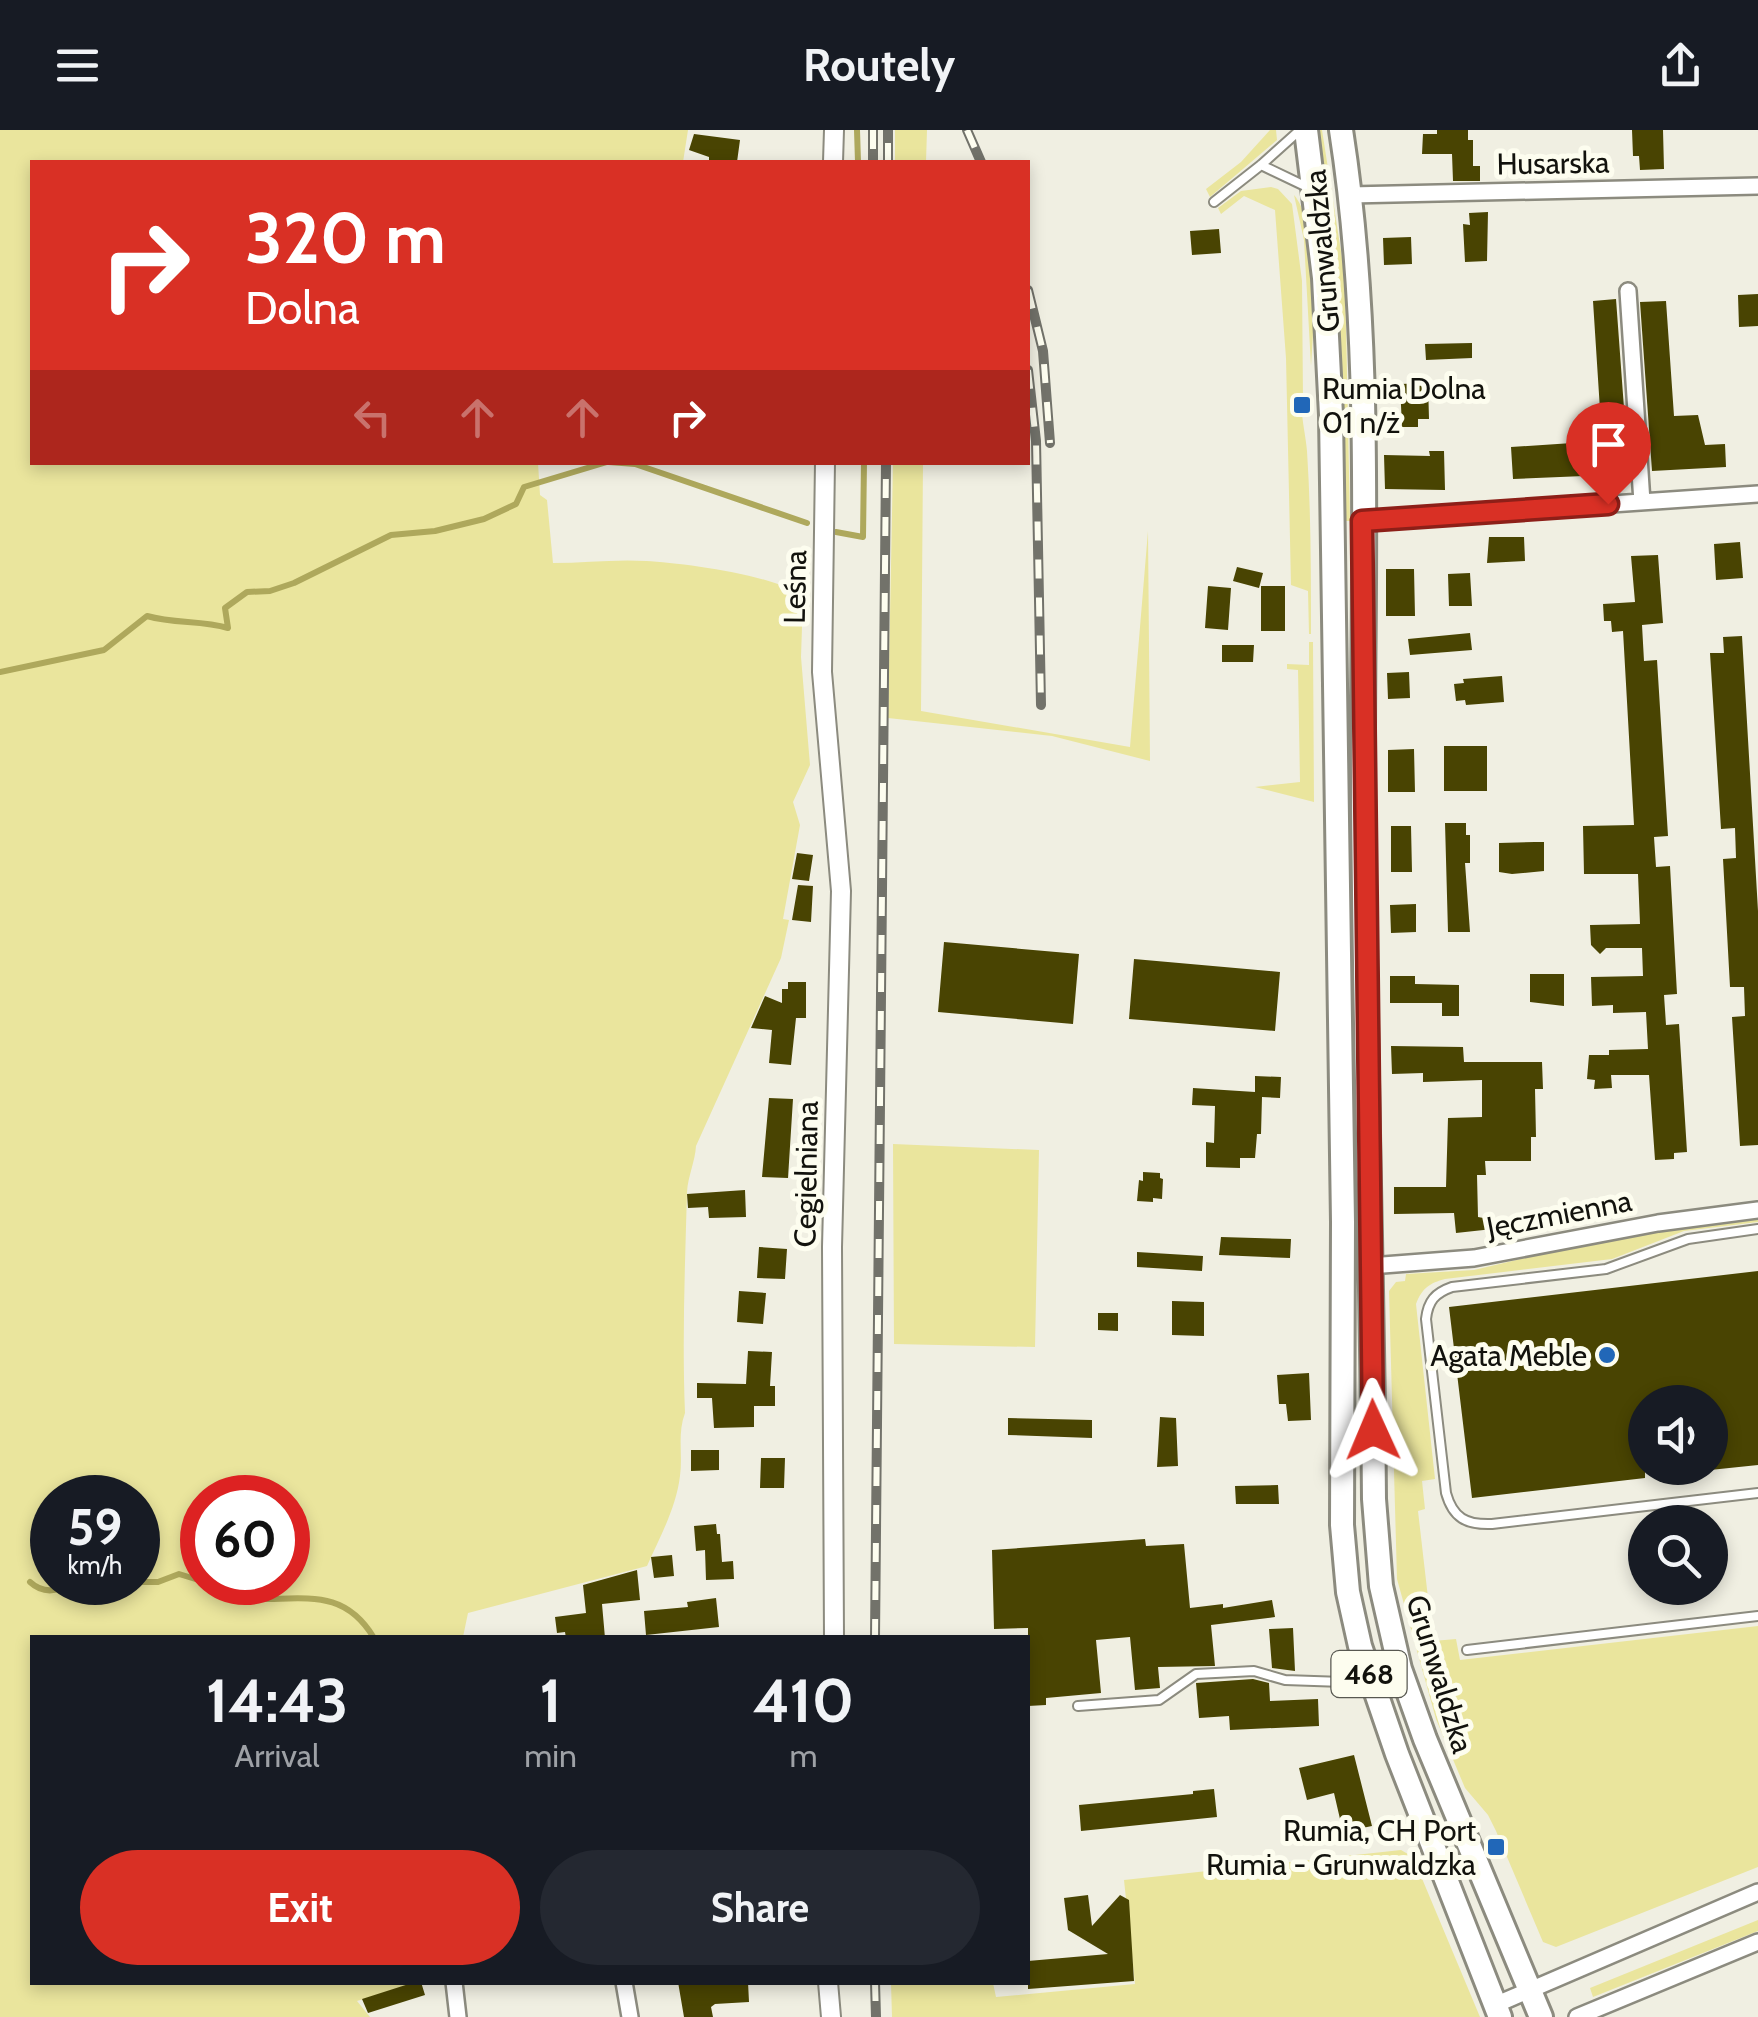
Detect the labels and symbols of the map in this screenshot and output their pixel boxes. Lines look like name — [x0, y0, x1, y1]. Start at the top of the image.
street label: Husarska — [1496, 144, 1610, 182]
street label: Grunwaldzka — [1296, 168, 1348, 334]
place label: Rumia Dolna 01 n/ż — [1322, 370, 1486, 441]
marker: Rumia Dolna 01 n/ż — [1291, 394, 1313, 416]
pin — [1566, 402, 1651, 505]
street label: Leśna — [776, 549, 814, 624]
street label: Cegielniana — [786, 1100, 826, 1248]
street label: Jęczmienna — [1482, 1182, 1635, 1246]
place label: Agata Meble — [1430, 1337, 1587, 1374]
marker: Agata Meble — [1596, 1344, 1618, 1366]
position arrow — [1321, 1378, 1425, 1482]
speed limit sign: 60 — [180, 1475, 310, 1605]
street label: Grunwaldzka — [1398, 1591, 1482, 1758]
road number: 468 — [1332, 1651, 1406, 1697]
place label: Rumia, CH Port Rumia - Grunwaldzka — [1206, 1812, 1477, 1883]
marker: Rumia, CH Port Rumia - Grunwaldzka — [1485, 1836, 1507, 1858]

